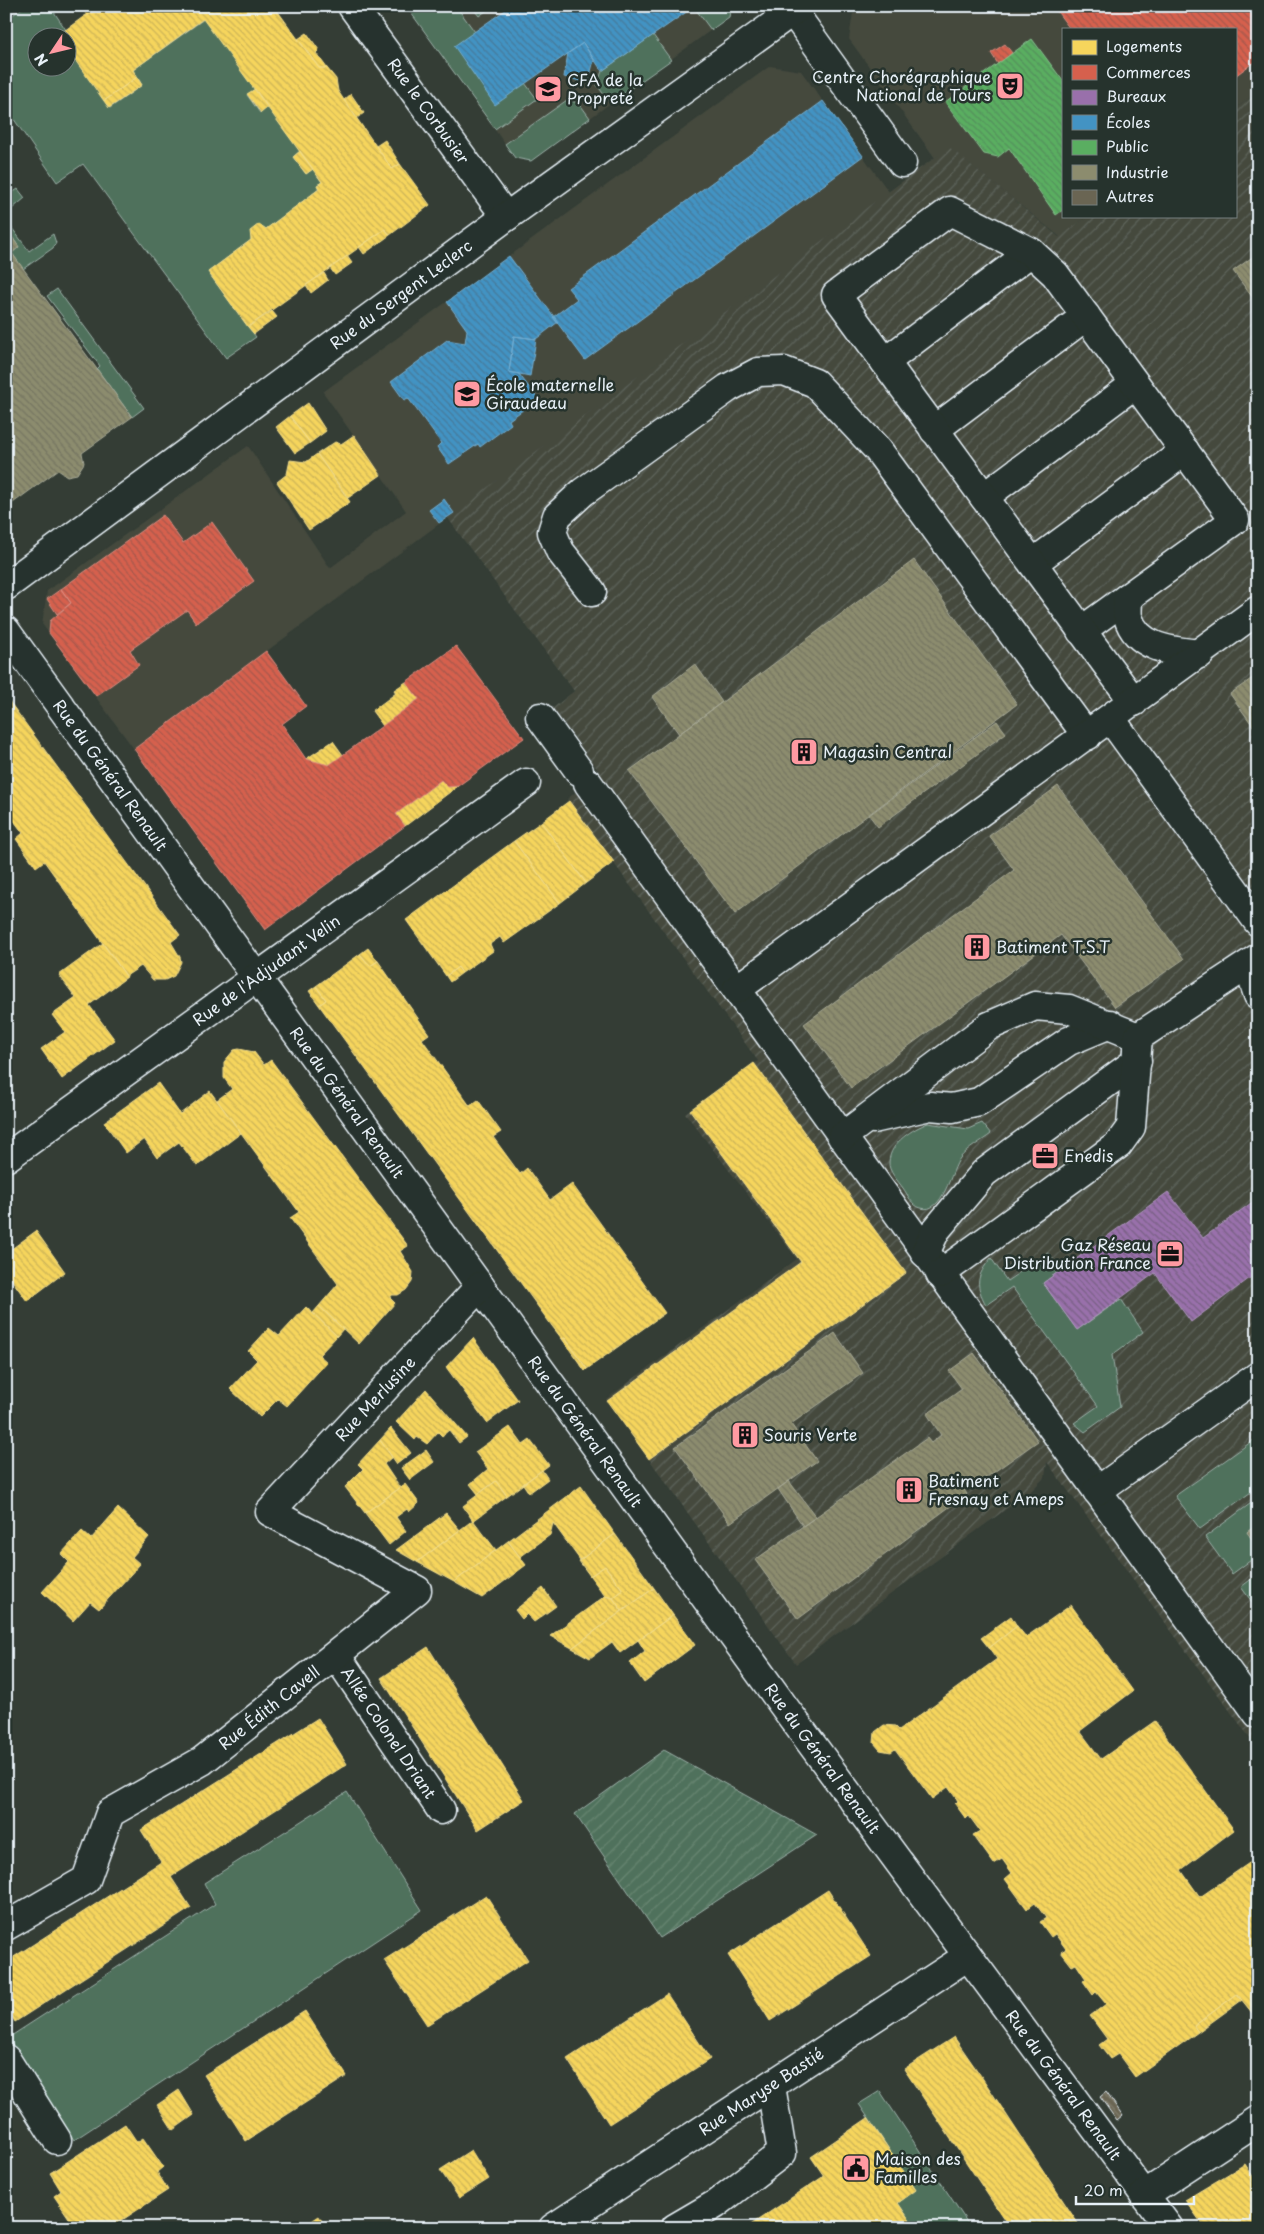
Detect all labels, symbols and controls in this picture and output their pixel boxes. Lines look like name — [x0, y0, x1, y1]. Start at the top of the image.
north arrow — [28, 28, 78, 78]
legend — [1062, 28, 1236, 218]
text: Logements — [1106, 34, 1182, 57]
text: N — [29, 49, 53, 70]
street label: Rue le Corbusier — [383, 53, 477, 169]
text: Commerces — [1106, 60, 1191, 83]
place label: Centre Chorégraphique National de Tours — [812, 64, 991, 106]
place label: CFA de la Propreté — [567, 67, 643, 109]
theatre icon: Centre Chorégraphique National de Tours — [995, 71, 1025, 101]
school or university icon: CFA de la Propreté — [533, 74, 563, 104]
text: Bureaux — [1106, 84, 1166, 107]
text: Écoles — [1106, 110, 1151, 133]
text: Public — [1106, 134, 1149, 157]
text: Industrie — [1106, 160, 1168, 183]
text: Autres — [1106, 184, 1154, 207]
street label: Rue du Sergent Leclerc — [324, 233, 477, 354]
place label: École maternelle Giraudeau — [486, 372, 615, 414]
school or university icon: École maternelle Giraudeau — [452, 379, 482, 409]
street label: Rue du Général Renault — [48, 694, 174, 856]
building icon: Magasin Central — [789, 737, 819, 767]
place label: Magasin Central — [823, 739, 952, 763]
street label: Rue de l'Adjudant Velin — [187, 908, 345, 1031]
building icon: Batiment T.S.T — [962, 932, 992, 962]
place label: Batiment T.S.T — [996, 934, 1110, 958]
street label: Rue du Général Renault — [285, 1021, 411, 1183]
office icon: Enedis — [1030, 1141, 1060, 1171]
place label: Enedis — [1064, 1143, 1113, 1167]
place label: Gaz Réseau Distribution France — [1004, 1232, 1151, 1274]
office icon: Gaz Réseau Distribution France — [1155, 1239, 1185, 1269]
street label: Rue Merlusine — [329, 1350, 421, 1446]
street label: Rue du Général Renault — [523, 1350, 649, 1512]
building icon: Souris Verte — [730, 1420, 760, 1450]
place label: Souris Verte — [764, 1422, 857, 1446]
place label: Batiment Fresnay et Ameps — [928, 1468, 1064, 1510]
building icon: Batiment Fresnay et Ameps — [894, 1475, 924, 1505]
street label: Rue Édith Cavell — [213, 1659, 324, 1755]
street label: Allée Colonel Driant — [336, 1661, 443, 1803]
street label: Rue du Général Renault — [760, 1678, 887, 1839]
street label: Rue du Général Renault — [1001, 2004, 1128, 2165]
street label: Rue Maryse Bastié — [693, 2041, 828, 2140]
place label: Maison des Familles — [875, 2146, 961, 2188]
public building icon: Maison des Familles — [841, 2153, 871, 2183]
scale bar — [1076, 2174, 1194, 2206]
text: 20 m — [1084, 2178, 1123, 2201]

